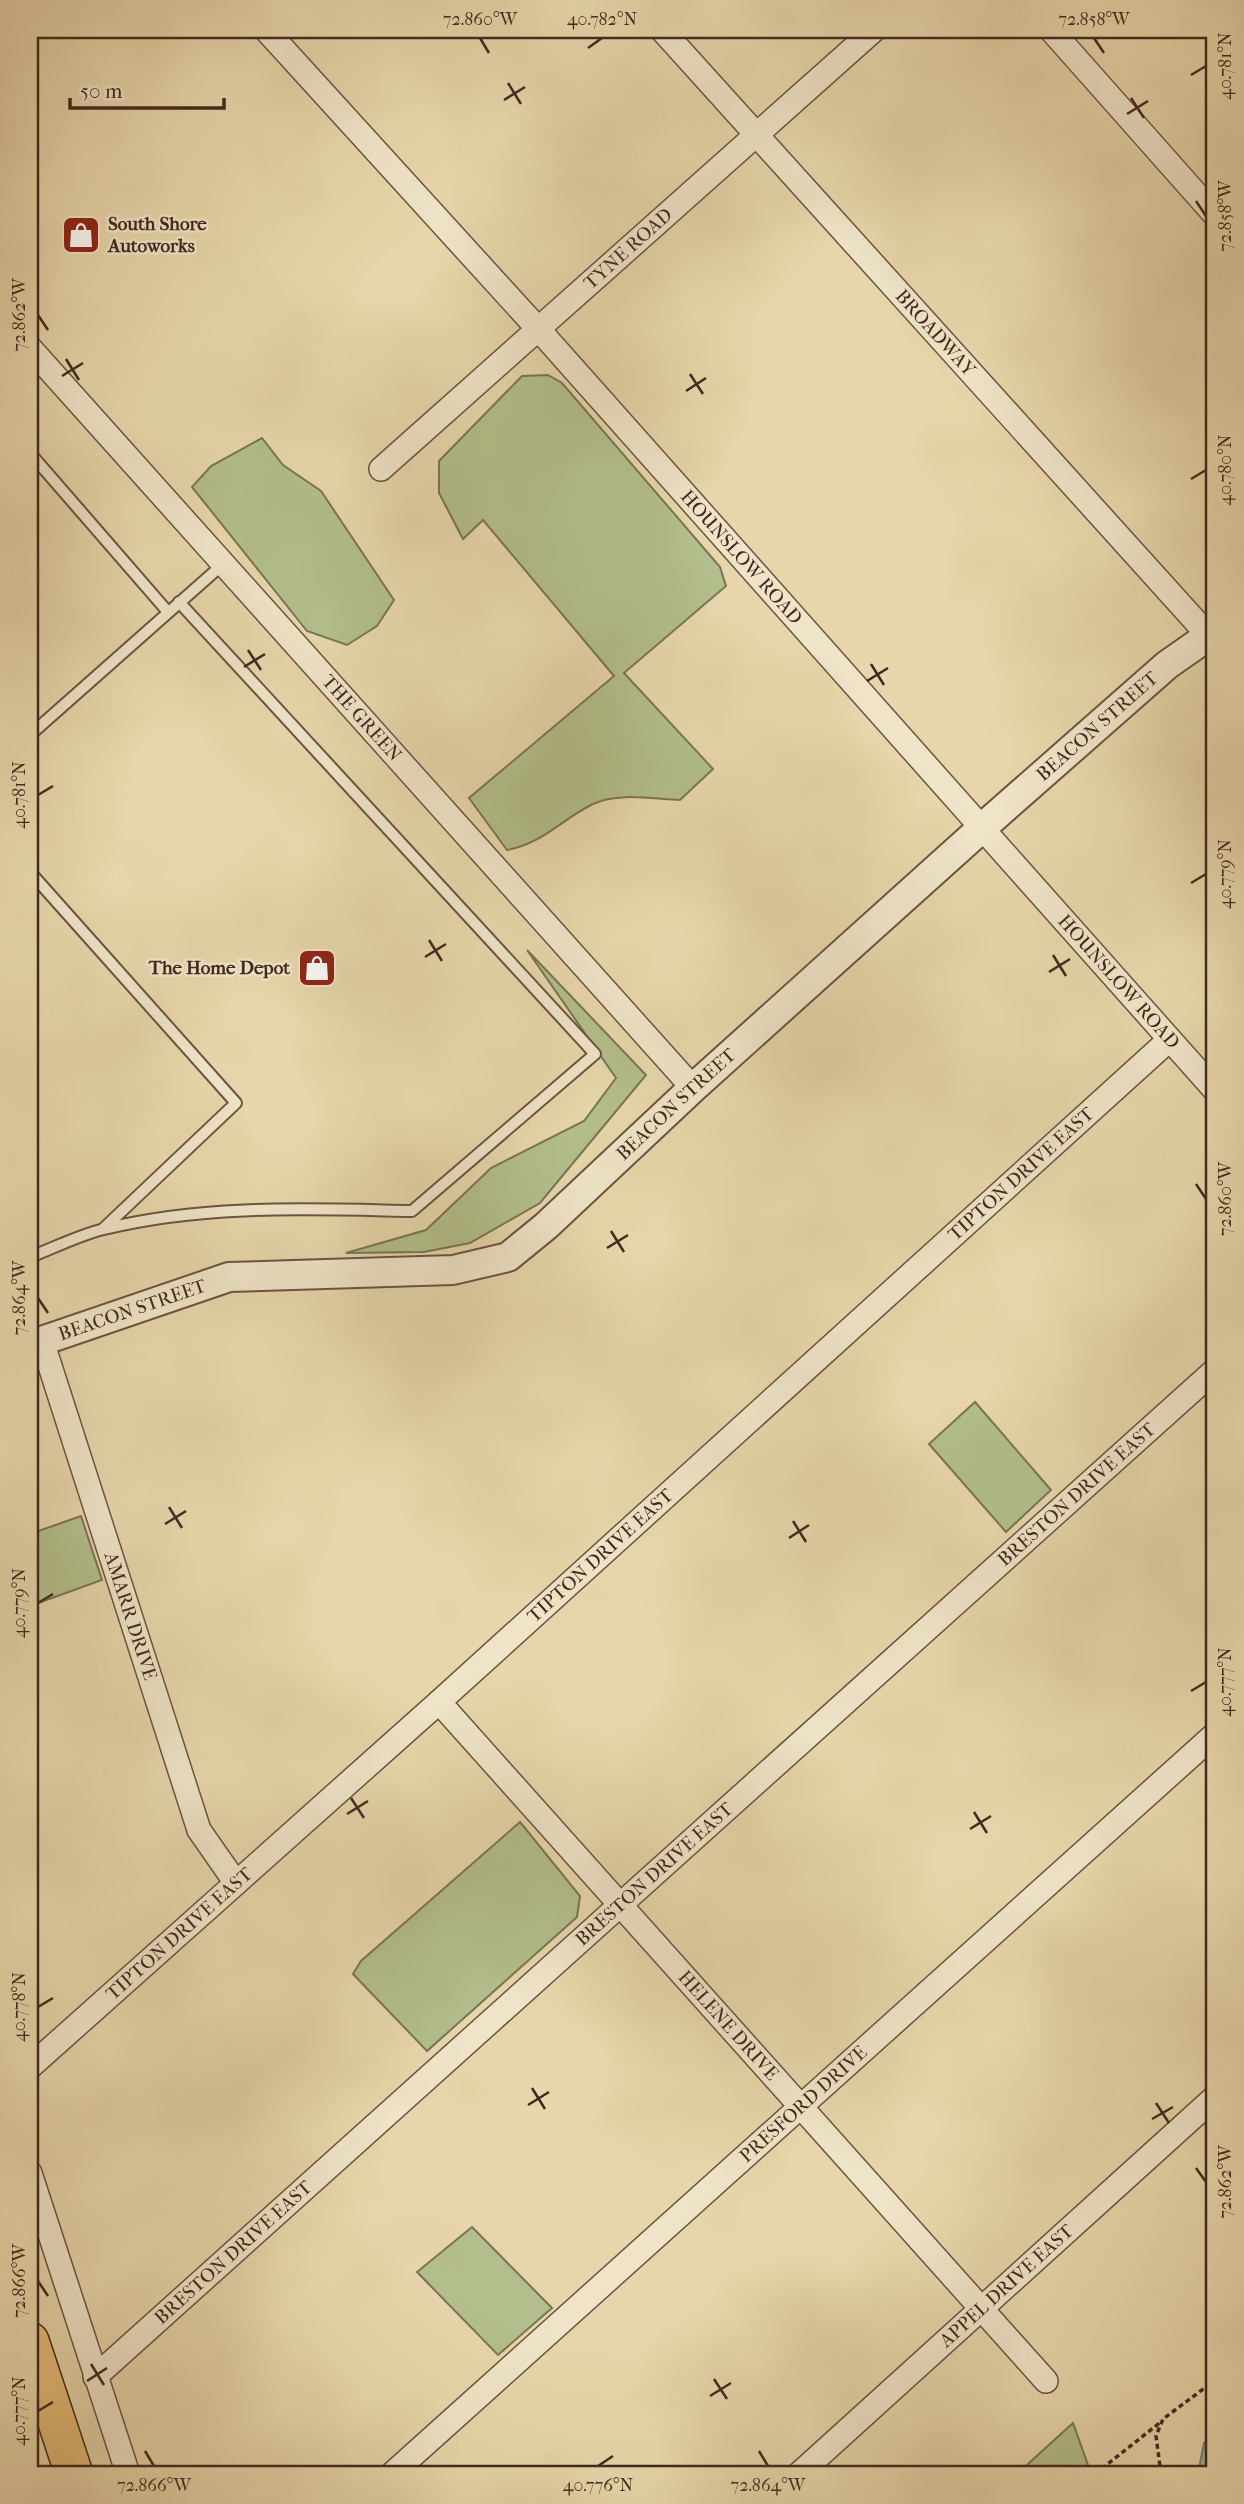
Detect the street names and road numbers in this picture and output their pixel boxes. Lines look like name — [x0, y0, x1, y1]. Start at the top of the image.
street label: TYNE ROAD — [579, 204, 677, 294]
street label: BROADWAY — [891, 285, 981, 381]
street label: HOUNSLOW ROAD — [676, 486, 807, 629]
street label: BEACON STREET — [1032, 667, 1163, 786]
street label: THE GREEN — [317, 670, 406, 766]
street label: HOUNSLOW ROAD — [1053, 910, 1184, 1053]
street label: BEACON STREET — [612, 1044, 740, 1165]
street label: TIPTON DRIVE EAST — [944, 1103, 1098, 1246]
street label: BEACON STREET — [56, 1275, 209, 1345]
street label: BRESTON DRIVE EAST — [993, 1418, 1160, 1571]
street label: TIPTON DRIVE EAST — [523, 1484, 678, 1627]
street label: AMARR DRIVE — [99, 1548, 161, 1683]
street label: BRESTON DRIVE EAST — [571, 1798, 738, 1951]
street label: TIPTON DRIVE EAST — [102, 1863, 257, 2005]
street label: HELENE DRIVE — [674, 1966, 783, 2085]
street label: PRESFORD DRIVE — [735, 2041, 872, 2167]
street label: BRESTON DRIVE EAST — [150, 2176, 317, 2329]
street label: APPEL DRIVE EAST — [934, 2220, 1078, 2353]

